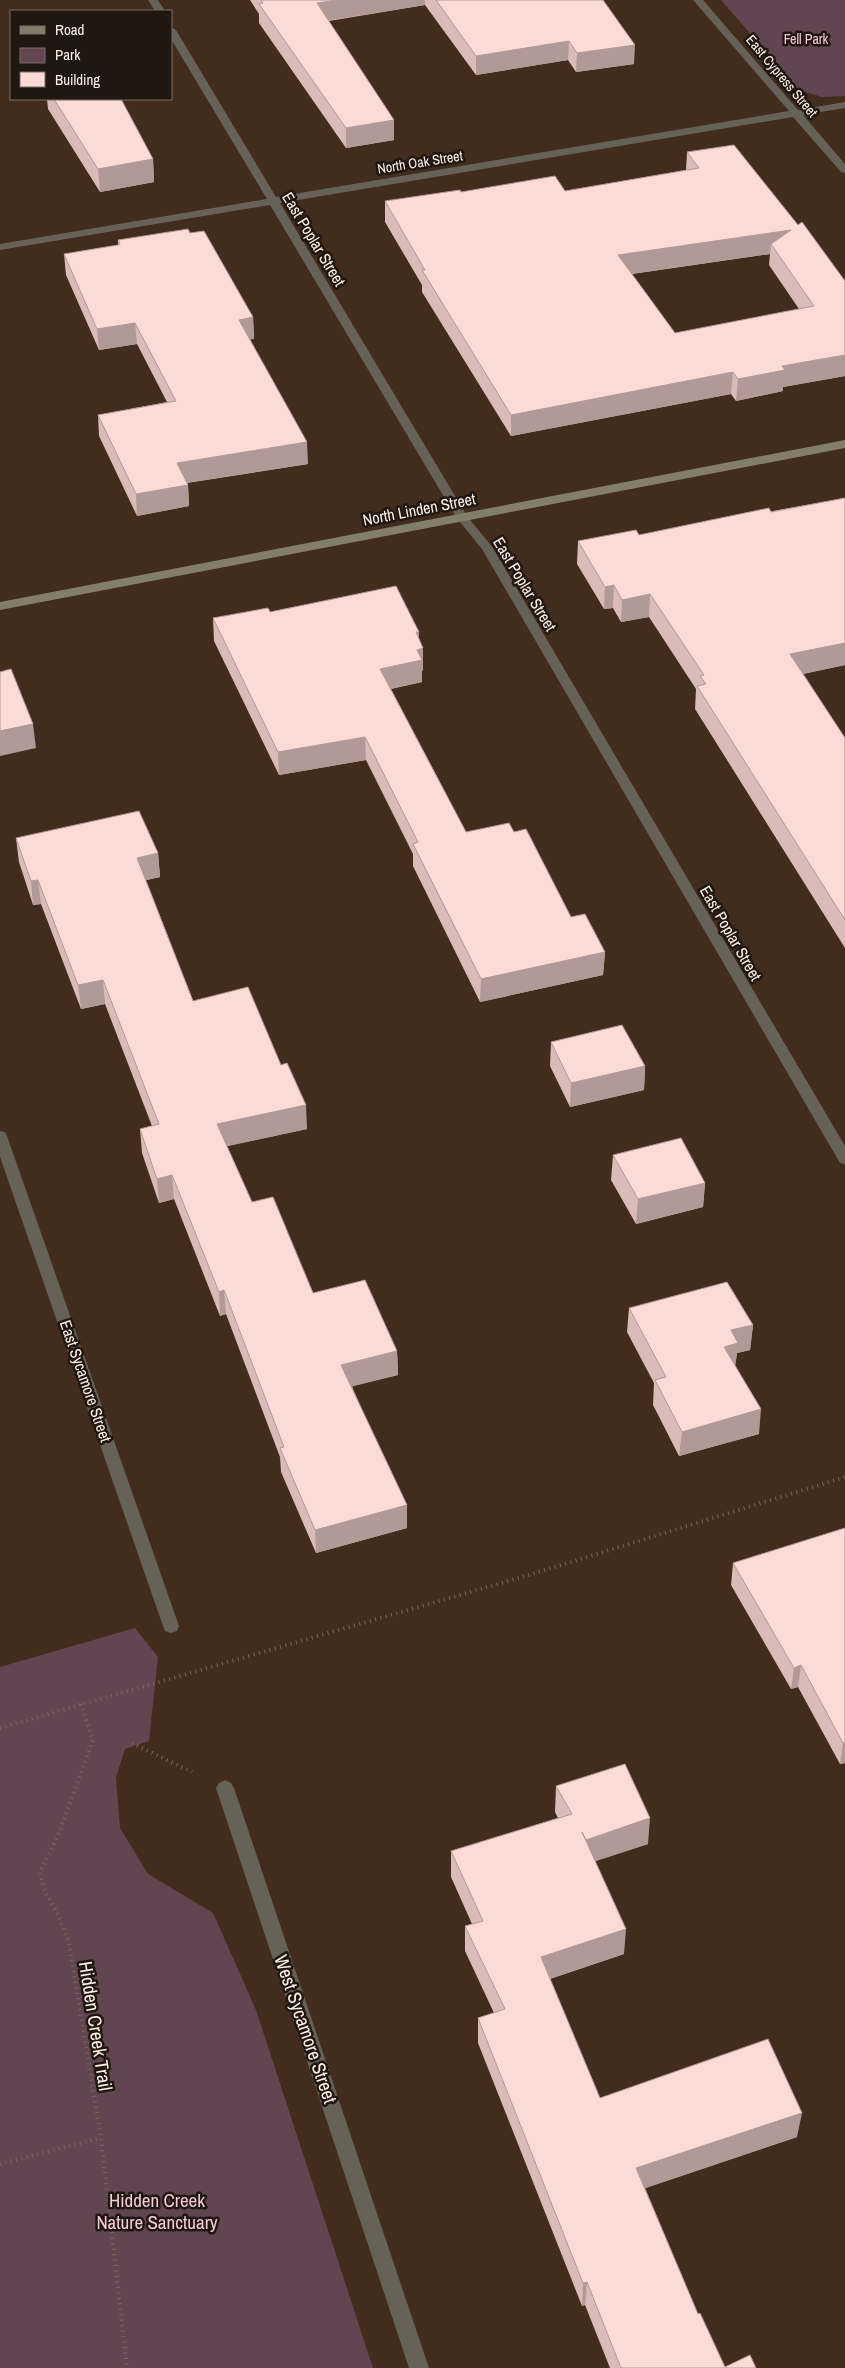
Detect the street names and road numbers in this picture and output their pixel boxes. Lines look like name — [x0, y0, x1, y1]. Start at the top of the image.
street label: East Cypress Street — [742, 31, 822, 121]
street label: North Oak Street — [376, 146, 464, 178]
street label: East Poplar Street — [277, 188, 351, 291]
street label: North Linden Street — [361, 487, 478, 531]
street label: East Poplar Street — [488, 533, 562, 636]
street label: East Poplar Street — [695, 881, 767, 985]
street label: East Sycamore Street — [55, 1317, 117, 1445]
street label: West Sycamore Street — [268, 1951, 344, 2107]
street label: Hidden Creek Trail — [73, 1959, 119, 2093]

